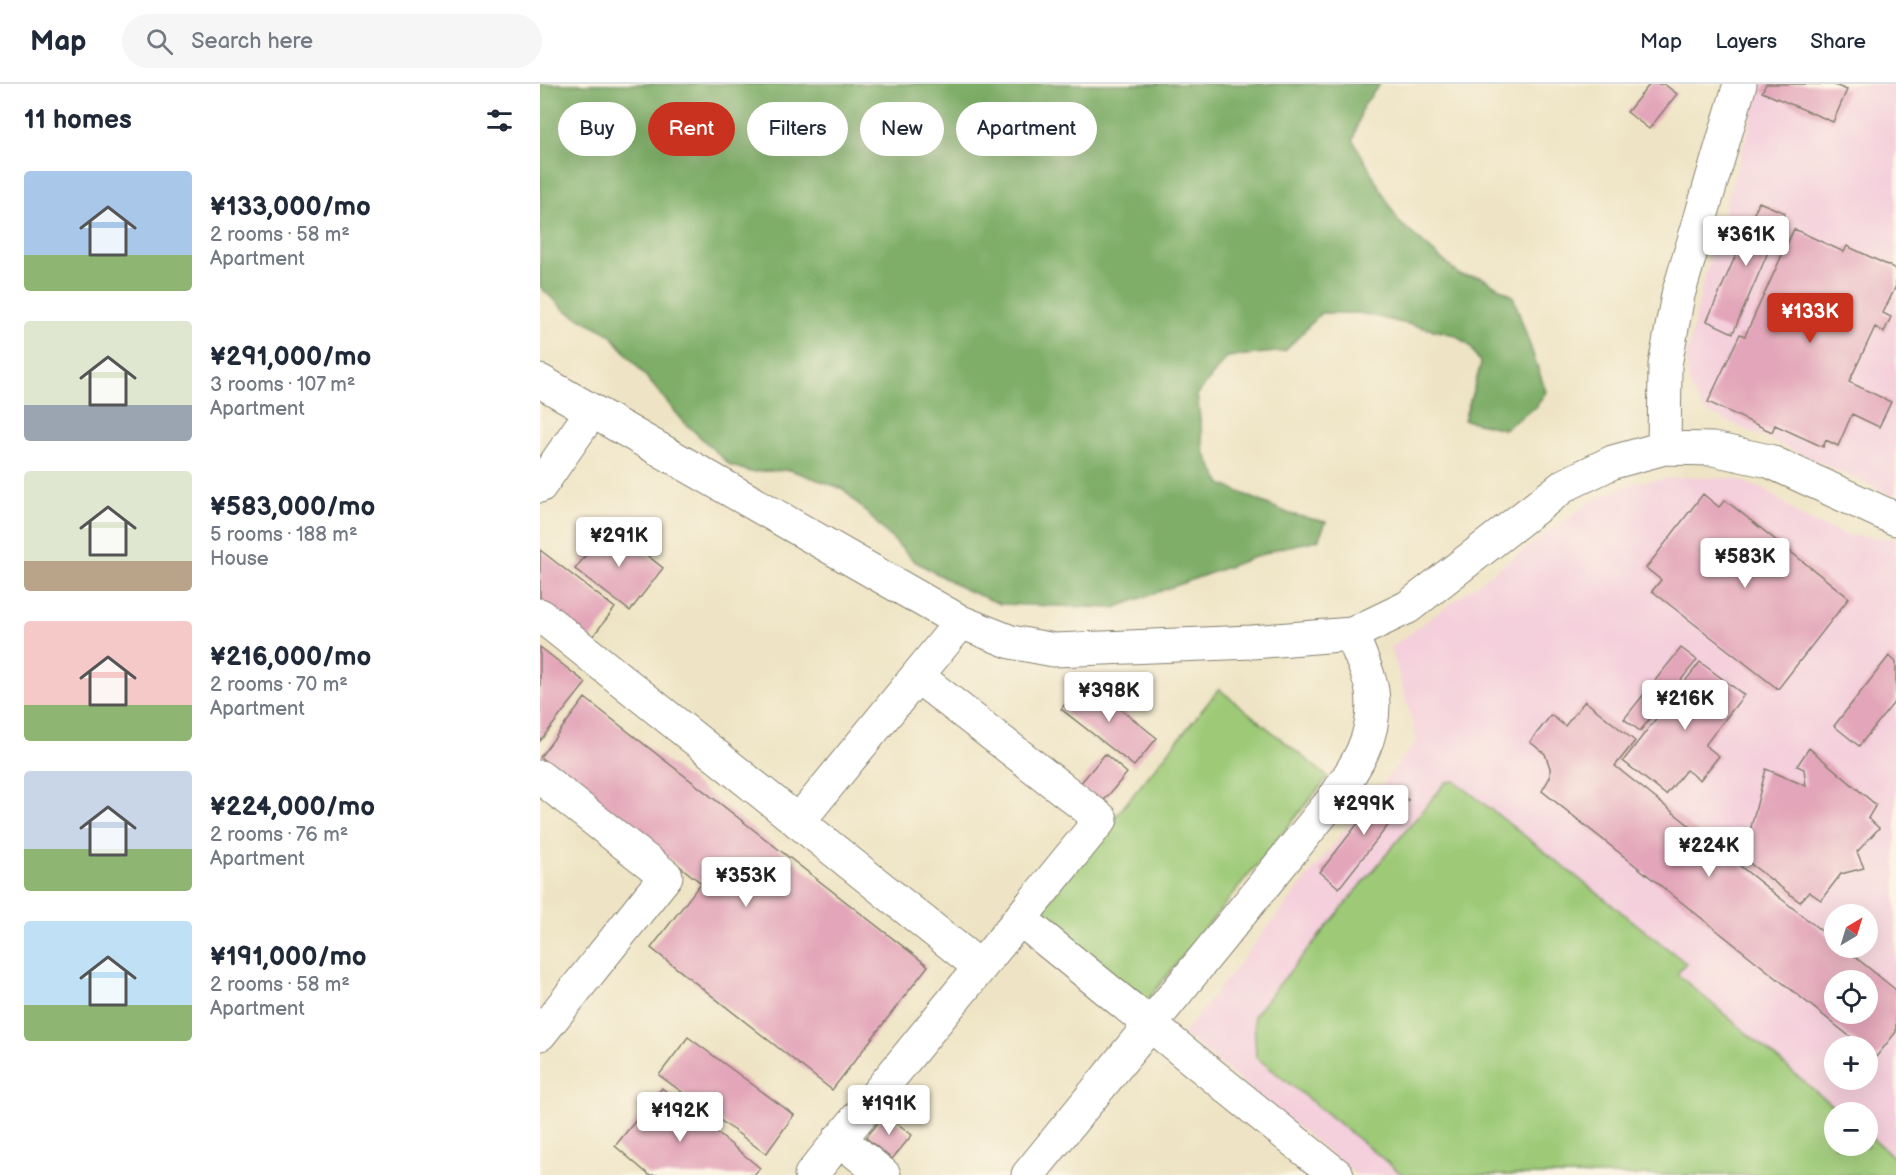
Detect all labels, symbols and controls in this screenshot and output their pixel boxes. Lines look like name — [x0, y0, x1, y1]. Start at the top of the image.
search box — [122, 14, 542, 68]
text: Map — [30, 25, 86, 58]
icon: search — [143, 25, 176, 58]
text: Search here — [191, 28, 313, 55]
text: Map — [1640, 29, 1682, 54]
text: Layers — [1715, 29, 1777, 54]
text: Share — [1810, 29, 1866, 54]
chip: Buy — [558, 102, 636, 156]
chip: Rent — [648, 102, 735, 156]
chip: Filters — [747, 102, 848, 156]
chip: New — [860, 102, 944, 156]
chip: Apartment — [956, 102, 1097, 156]
icon: filters — [483, 104, 516, 137]
text: 11 homes — [24, 105, 132, 136]
text: ¥133,000/mo — [210, 192, 371, 223]
icon: home — [72, 195, 144, 267]
pin: ¥361K — [1704, 216, 1788, 267]
text: 2 rooms · 58 m² — [210, 223, 350, 247]
text: ¥361K — [1717, 223, 1775, 247]
text: Apartment — [210, 247, 305, 271]
pin: ¥133K — [1768, 293, 1852, 344]
text: ¥133K — [1781, 300, 1839, 324]
text: ¥291,000/mo — [210, 342, 371, 373]
icon: home — [72, 345, 144, 417]
text: 3 rooms · 107 m² — [210, 373, 355, 397]
text: Apartment — [210, 397, 305, 421]
text: ¥583,000/mo — [210, 492, 375, 523]
icon: home — [72, 495, 144, 567]
pin: ¥291K — [577, 517, 661, 568]
text: 5 rooms · 188 m² — [210, 523, 358, 547]
text: ¥291K — [590, 524, 648, 548]
pin: ¥583K — [1703, 538, 1787, 589]
text: ¥583K — [1714, 545, 1776, 569]
text: House — [210, 547, 269, 571]
text: ¥216,000/mo — [210, 642, 371, 673]
icon: home — [72, 645, 144, 717]
pin: ¥398K — [1067, 672, 1151, 723]
text: 2 rooms · 70 m² — [210, 673, 348, 697]
text: ¥398K — [1078, 679, 1140, 703]
pin: ¥216K — [1643, 680, 1727, 731]
text: ¥216K — [1656, 687, 1714, 711]
text: Apartment — [210, 697, 305, 721]
pin: ¥299K — [1322, 785, 1406, 836]
text: ¥224,000/mo — [210, 792, 375, 823]
text: ¥299K — [1333, 792, 1395, 816]
icon: home — [72, 795, 144, 867]
text: 2 rooms · 76 m² — [210, 823, 348, 847]
pin: ¥224K — [1667, 827, 1751, 878]
text: ¥224K — [1679, 834, 1739, 858]
text: Apartment — [210, 847, 305, 871]
pin: ¥353K — [704, 857, 788, 908]
text: ¥353K — [716, 864, 776, 888]
north arrow — [1824, 904, 1878, 958]
map controls — [1824, 904, 1878, 1156]
text: ¥191,000/mo — [210, 942, 367, 973]
icon: home — [72, 945, 144, 1017]
button: locate — [1824, 970, 1878, 1024]
text: 2 rooms · 58 m² — [210, 973, 350, 997]
text: Apartment — [210, 997, 305, 1021]
button: + — [1824, 1036, 1878, 1090]
pin: ¥191K — [847, 1085, 931, 1136]
pin: ¥192K — [638, 1092, 722, 1143]
text: ¥191K — [862, 1092, 916, 1116]
text: ¥192K — [651, 1099, 709, 1123]
button: − — [1824, 1102, 1878, 1156]

